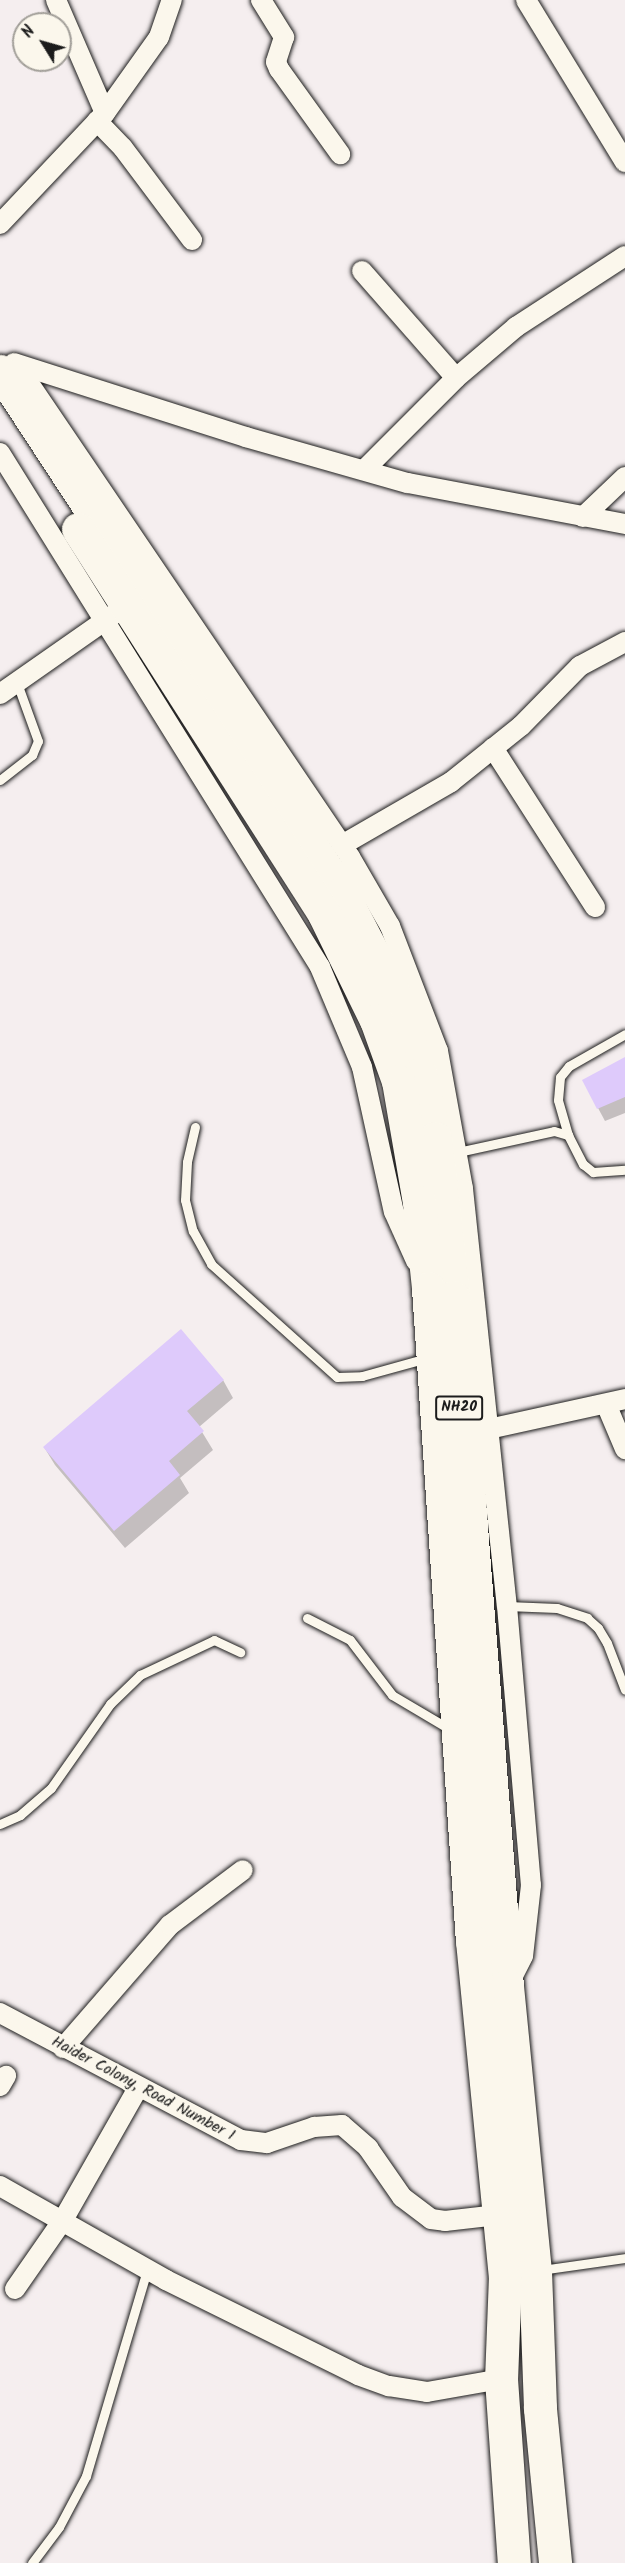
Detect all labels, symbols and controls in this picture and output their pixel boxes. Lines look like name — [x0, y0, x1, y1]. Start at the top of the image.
north arrow — [12, 12, 72, 72]
text: N — [16, 21, 42, 44]
road number: NH20 — [435, 1396, 483, 1420]
street label: Haider Colony, Road Number 1 — [48, 2032, 238, 2146]

